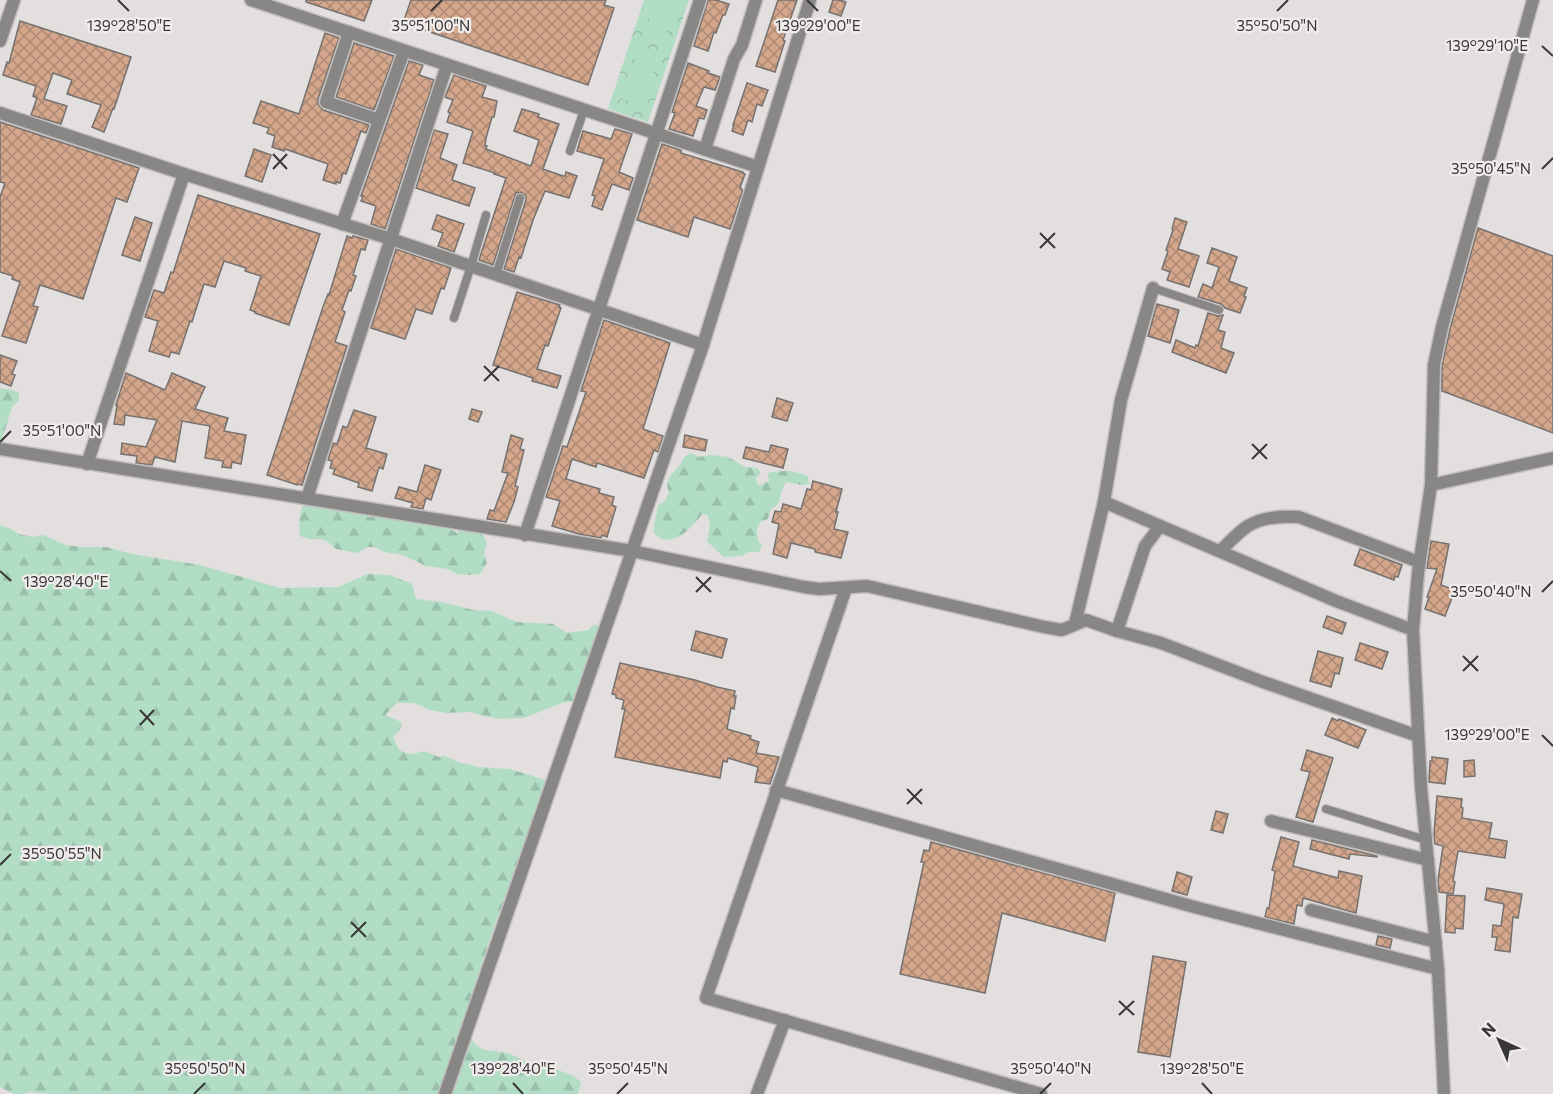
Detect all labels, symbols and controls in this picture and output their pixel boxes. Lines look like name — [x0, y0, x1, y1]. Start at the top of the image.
text: 139°28'50"E — [87, 16, 171, 34]
text: 35°51'00"N — [392, 16, 470, 34]
text: 139°29'00"E — [775, 16, 861, 34]
text: 35°50'50"N — [1237, 16, 1317, 34]
text: 139°29'10"E — [1446, 36, 1528, 54]
text: 35°50'45"N — [1451, 159, 1531, 177]
text: 35°51'00"N — [23, 421, 101, 439]
text: 139°28'40"E — [24, 572, 108, 590]
text: 35°50'40"N — [1450, 582, 1532, 600]
text: 139°29'00"E — [1444, 725, 1530, 743]
text: 35°50'55"N — [22, 844, 102, 862]
north arrow — [1469, 1010, 1529, 1070]
text: N — [1477, 1018, 1499, 1040]
text: 35°50'50"N — [165, 1059, 245, 1077]
text: 139°28'40"E — [471, 1059, 555, 1077]
text: 35°50'45"N — [588, 1059, 668, 1077]
text: 35°50'40"N — [1010, 1059, 1092, 1077]
text: 139°28'50"E — [1160, 1059, 1244, 1077]

